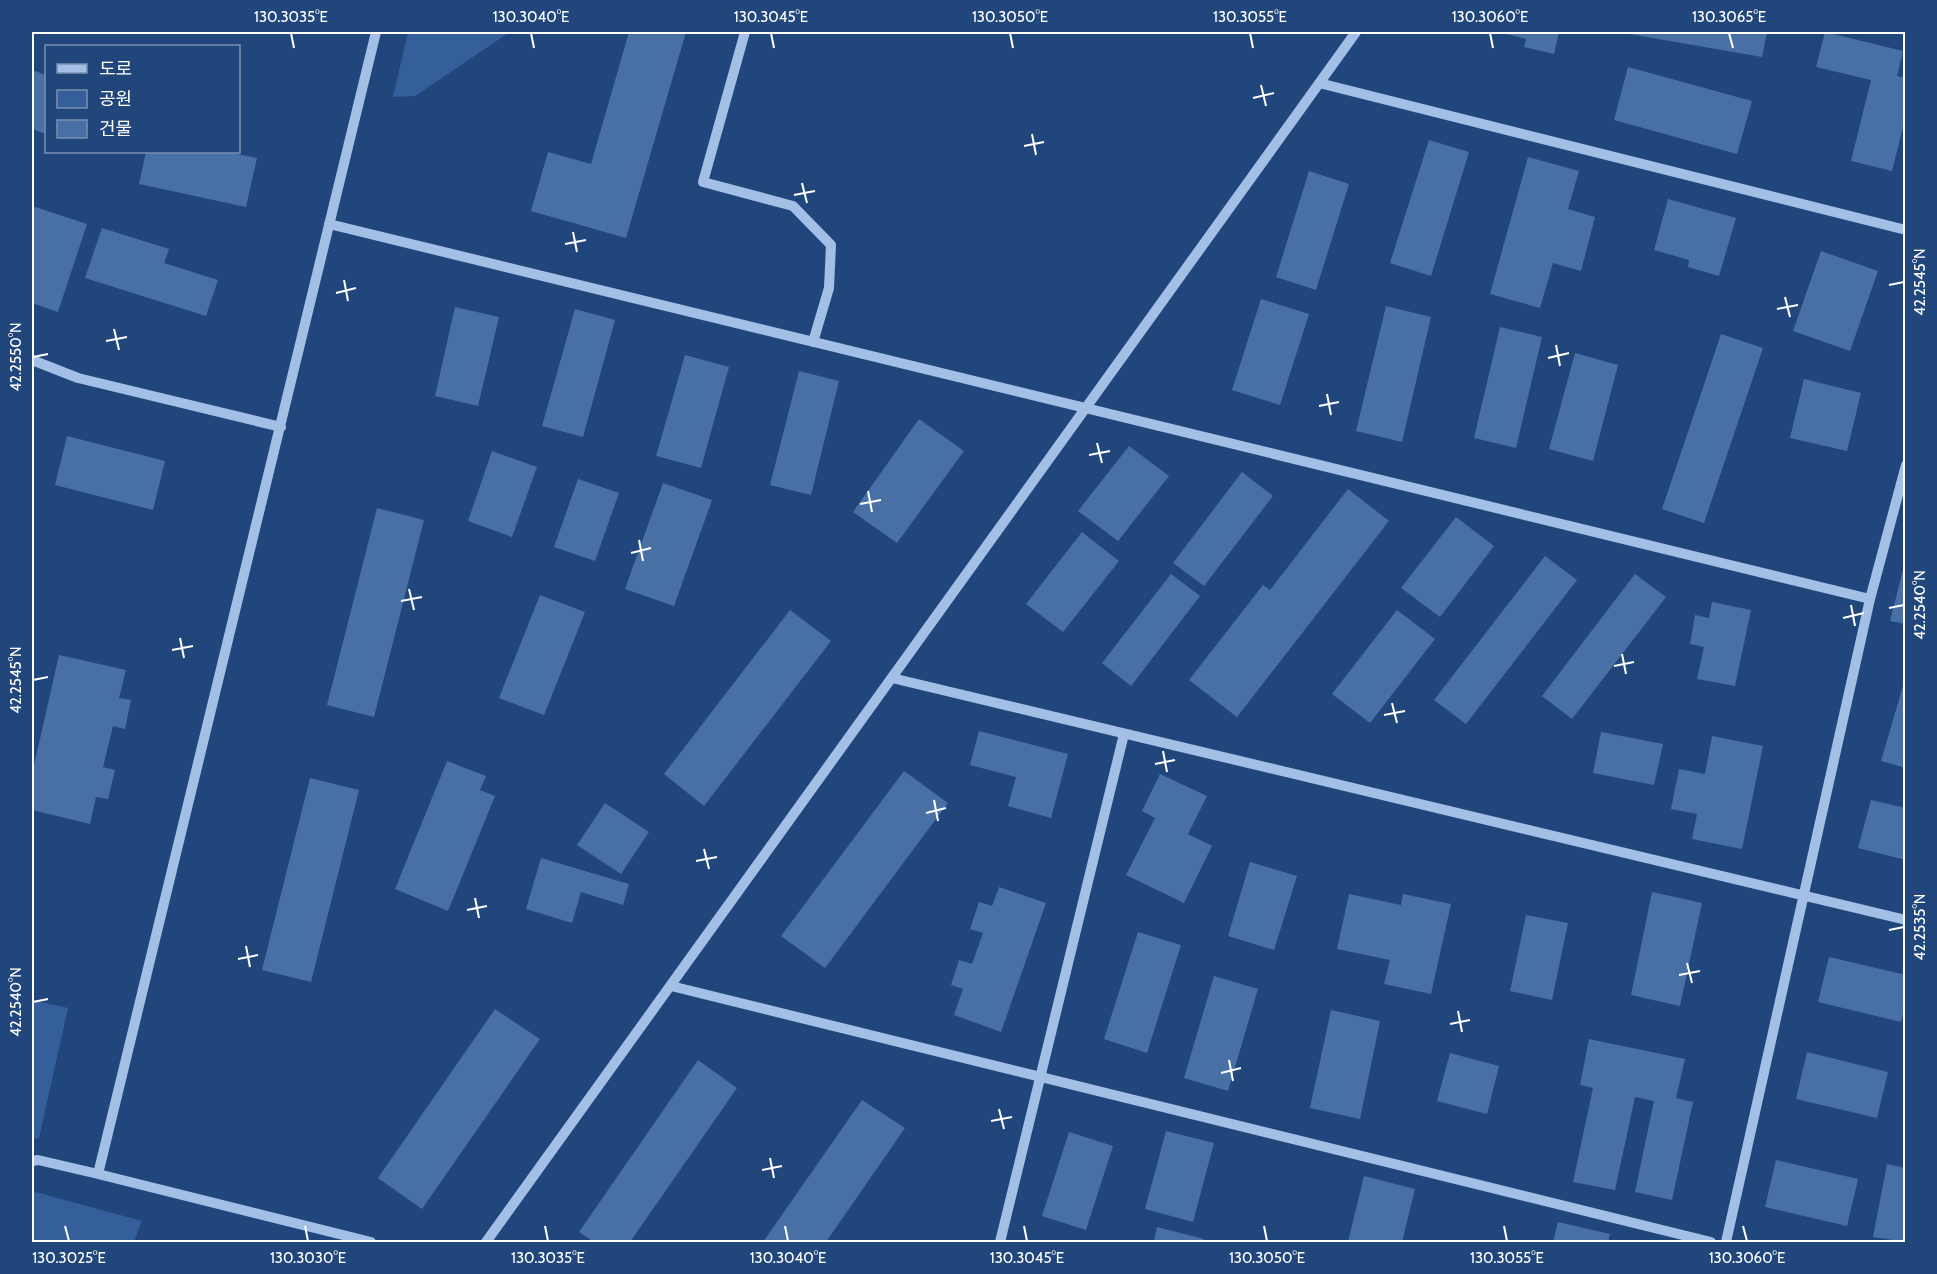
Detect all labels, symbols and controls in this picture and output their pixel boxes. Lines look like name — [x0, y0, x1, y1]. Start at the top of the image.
text: 130.3035°E — [254, 8, 328, 26]
text: 130.3040°E — [493, 8, 569, 26]
text: 130.3045°E — [734, 8, 808, 26]
text: 130.3050°E — [972, 8, 1048, 26]
text: 130.3055°E — [1213, 8, 1287, 26]
text: 130.3060°E — [1452, 8, 1528, 26]
text: 130.3065°E — [1692, 8, 1766, 26]
legend — [45, 45, 240, 153]
text: 도로 — [99, 58, 132, 80]
text: 공원 — [99, 88, 132, 110]
text: 건물 — [99, 118, 132, 140]
text: 42.2545°N — [1911, 248, 1929, 316]
text: 42.2550°N — [7, 322, 25, 392]
text: 42.2540°N — [1911, 570, 1929, 640]
text: 42.2545°N — [7, 646, 25, 714]
text: 42.2535°N — [1911, 894, 1929, 960]
text: 42.2540°N — [7, 967, 25, 1037]
text: 130.3025°E — [32, 1249, 106, 1267]
text: 130.3030°E — [270, 1249, 346, 1267]
text: 130.3035°E — [511, 1249, 585, 1267]
text: 130.3040°E — [750, 1249, 826, 1267]
text: 130.3045°E — [990, 1249, 1064, 1267]
text: 130.3050°E — [1229, 1249, 1305, 1267]
text: 130.3055°E — [1470, 1249, 1544, 1267]
text: 130.3060°E — [1709, 1249, 1785, 1267]

